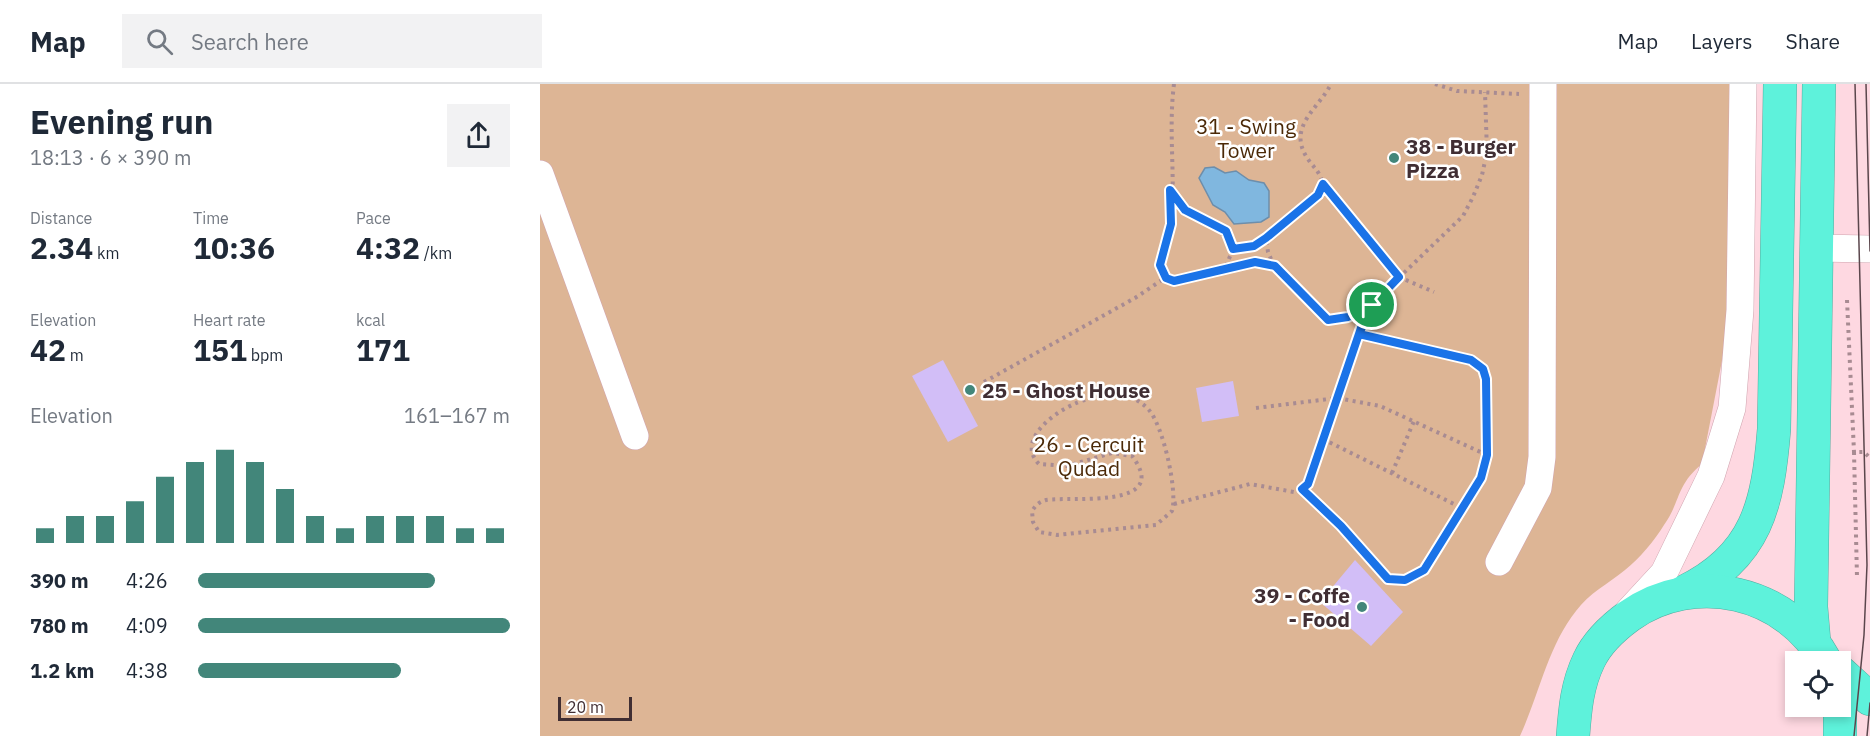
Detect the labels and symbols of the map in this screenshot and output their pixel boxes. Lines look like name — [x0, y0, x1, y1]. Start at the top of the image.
park label: 31 - Swing Tower — [1196, 112, 1296, 164]
place label: 38 - Burger Pizza — [1406, 132, 1517, 184]
marker: 38 - Burger Pizza — [1387, 151, 1401, 165]
pin — [1346, 279, 1397, 330]
place label: 25 - Ghost House — [982, 376, 1151, 404]
marker: 25 - Ghost House — [963, 383, 977, 397]
park label: 26 - Cercuit Qudad — [1034, 430, 1144, 482]
place label: 39 - Coffe - Food — [1254, 581, 1350, 633]
marker: 39 - Coffe - Food — [1355, 600, 1369, 614]
scale bar — [558, 694, 632, 722]

